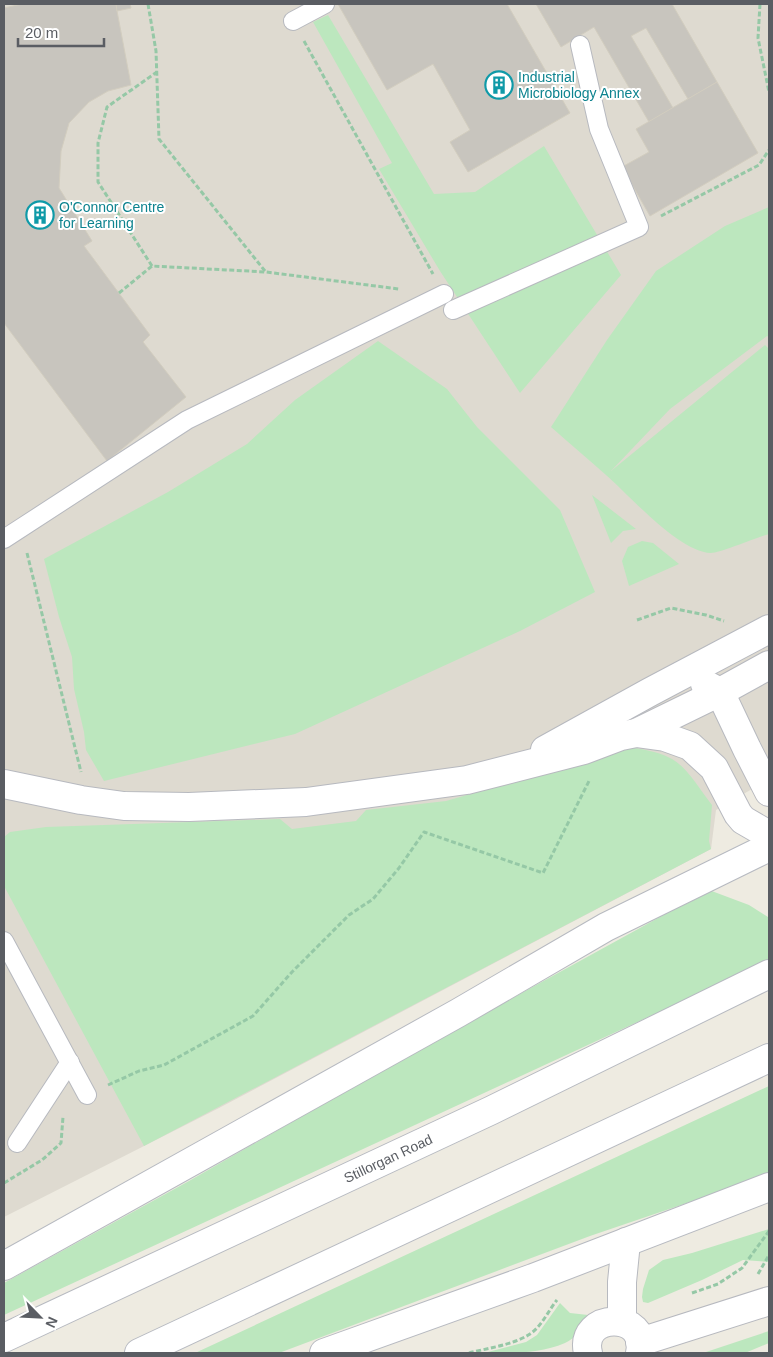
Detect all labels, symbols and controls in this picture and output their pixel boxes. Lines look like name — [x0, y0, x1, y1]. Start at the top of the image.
scale bar — [18, 15, 104, 47]
text: 20 m — [25, 24, 58, 41]
place label: Industrial Microbiology Annex — [518, 69, 639, 101]
building icon: Industrial Microbiology Annex — [484, 70, 514, 100]
place label: O'Connor Centre for Learning — [59, 199, 165, 231]
building icon: O'Connor Centre for Learning — [25, 200, 55, 230]
street label: Stillorgan Road — [341, 1131, 435, 1186]
north arrow — [15, 1292, 65, 1342]
text: N — [43, 1314, 61, 1330]

